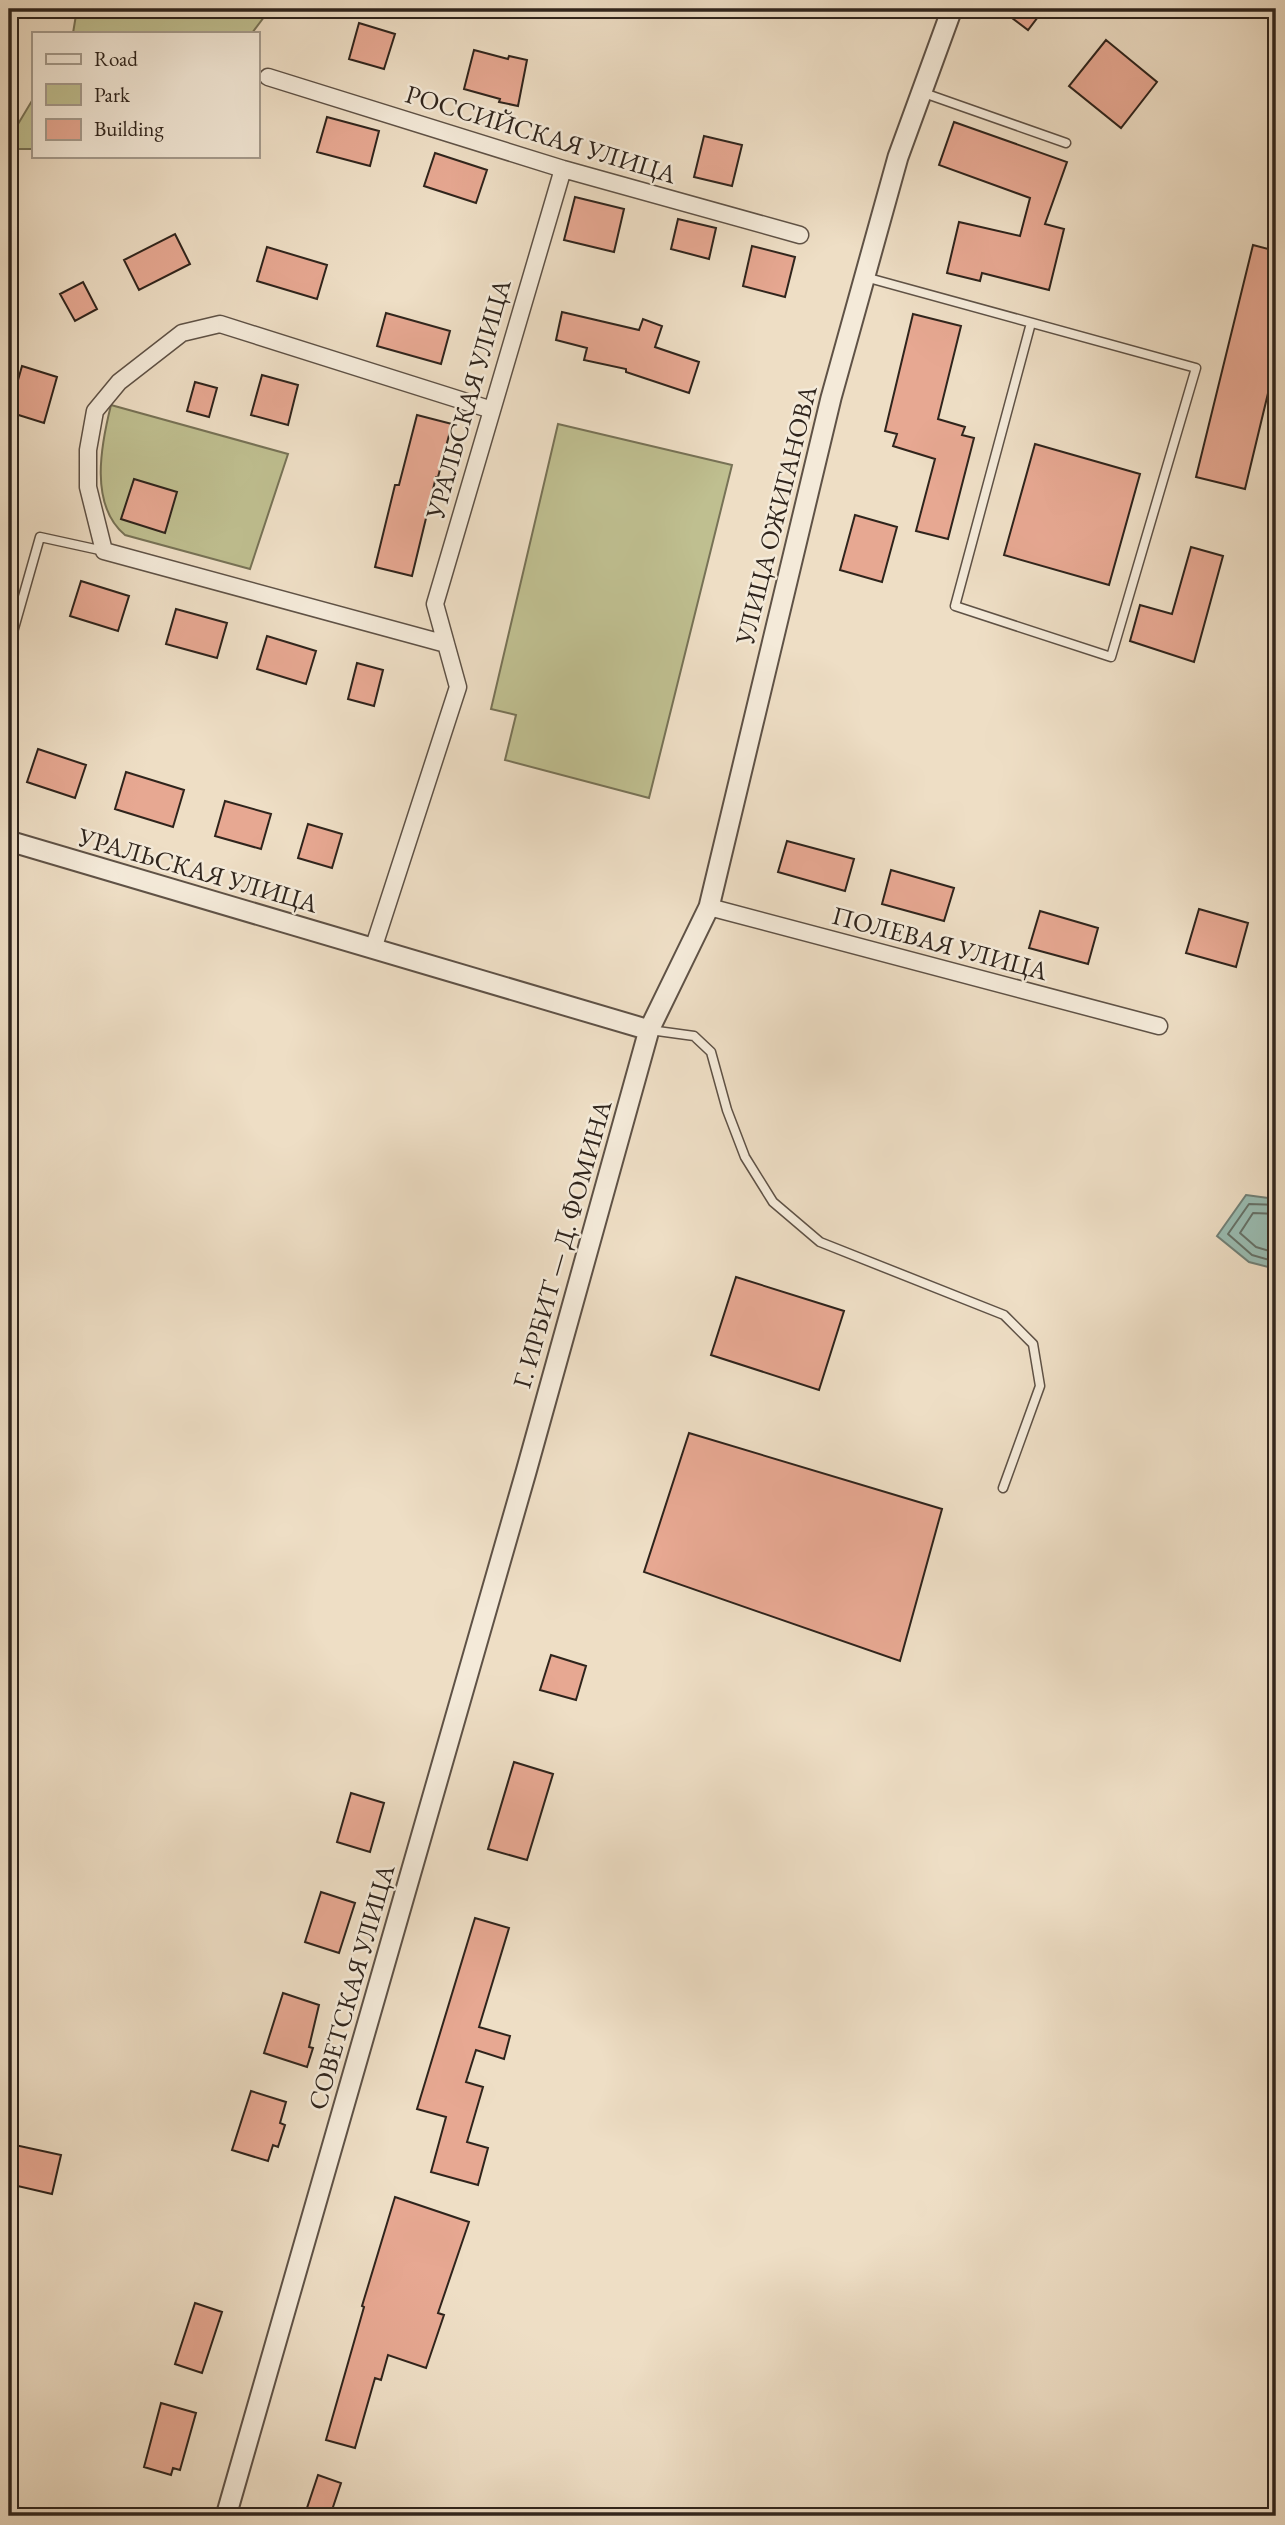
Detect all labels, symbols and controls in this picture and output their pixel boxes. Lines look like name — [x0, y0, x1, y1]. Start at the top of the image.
legend — [32, 32, 259, 158]
text: Road — [94, 45, 138, 72]
street label: РОССИЙСКАЯ УЛИЦА — [401, 77, 682, 192]
text: Park — [94, 81, 131, 108]
text: Building — [94, 115, 164, 142]
street label: УРАЛЬСКАЯ УЛИЦА — [417, 274, 519, 524]
street label: УЛИЦА ОЖИГАНОВА — [727, 381, 825, 649]
street label: УРАЛЬСКАЯ УЛИЦА — [73, 819, 323, 921]
street label: ПОЛЕВАЯ УЛИЦА — [828, 898, 1053, 988]
street label: Г. ИРБИТ — Д. ФОМИНА — [505, 1095, 620, 1392]
street label: СОВЕТСКАЯ УЛИЦА — [300, 1859, 403, 2114]

